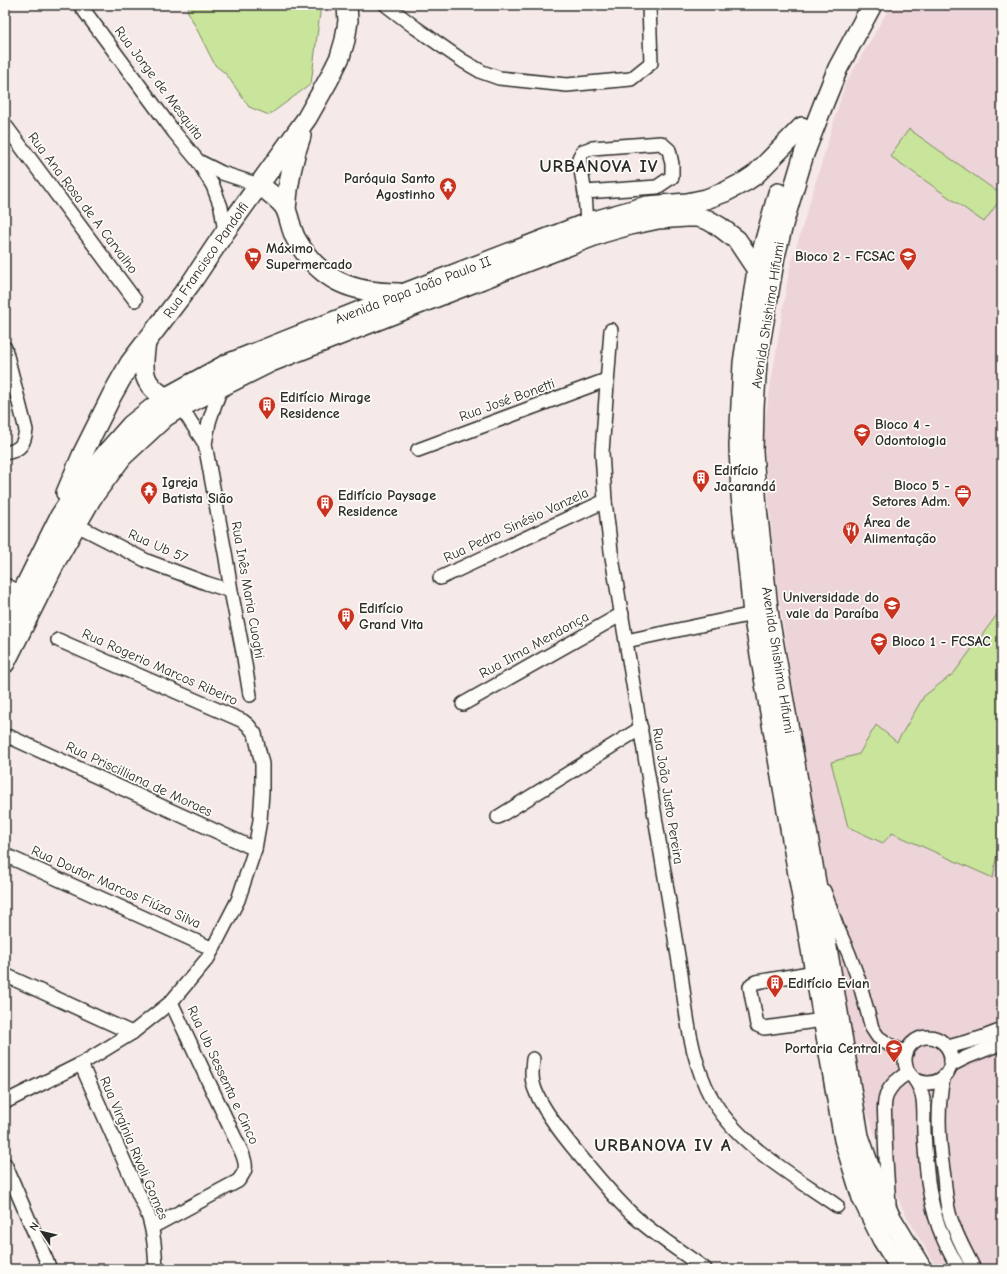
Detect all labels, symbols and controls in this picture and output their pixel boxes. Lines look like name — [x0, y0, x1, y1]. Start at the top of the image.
street label: Rua Jorge de Mesquita — [111, 23, 207, 143]
street label: Rua Ana Rosa de A Carvalho — [24, 129, 142, 277]
district label: URBANOVA IV — [539, 156, 659, 177]
place label: Paróquia Santo Agostinho — [344, 170, 435, 203]
temple icon: Paróquia Santo Agostinho — [438, 176, 458, 201]
street label: Rua Francisco Pandolfi — [160, 199, 252, 321]
place label: Máximo Supermercado — [266, 240, 352, 273]
street label: Avenida Shishima Hifumi — [748, 240, 788, 390]
supermarket icon: Máximo Supermercado — [243, 246, 263, 271]
school or university icon: Bloco 2 - FCSAC — [898, 246, 918, 271]
place label: Bloco 2 - FCSAC — [795, 248, 896, 265]
street label: Avenida Papa João Paulo II — [333, 252, 493, 328]
street label: Rua José Bonetti — [457, 375, 557, 425]
place label: Edifício Mirage Residence — [280, 389, 371, 422]
building icon: Edifício Mirage Residence — [257, 395, 277, 420]
place label: Bloco 4 - Odontologia — [875, 416, 946, 449]
school or university icon: Bloco 4 - Odontologia — [852, 422, 872, 447]
place label: Edifício Jacarandá — [714, 462, 776, 495]
building icon: Edifício Jacarandá — [691, 468, 711, 493]
place label: Igreja Batista Sião — [162, 474, 233, 507]
place label: Bloco 5 - Setores Adm. — [872, 477, 950, 510]
temple icon: Igreja Batista Sião — [139, 480, 159, 505]
office icon: Bloco 5 - Setores Adm. — [953, 483, 973, 508]
street label: Rua Pedro Sinésio Vanzela — [441, 484, 591, 566]
place label: Edifício Paysage Residence — [338, 487, 436, 520]
building icon: Edifício Paysage Residence — [315, 493, 335, 518]
place label: Área de Alimentação — [864, 514, 936, 547]
street label: Rua Inês Maria Cuoghi — [228, 520, 268, 660]
restaurant icon: Área de Alimentação — [841, 520, 861, 545]
street label: Rua Ub 57 — [126, 525, 191, 567]
street label: Avenida Shishima Hifumi — [758, 585, 798, 735]
place label: Universidade do vale da Paraíba — [783, 589, 879, 622]
school or university icon: Universidade do vale da Paraíba — [882, 595, 902, 620]
place label: Edifício Grand Vita — [359, 600, 423, 633]
building icon: Edifício Grand Vita — [336, 606, 356, 631]
street label: Rua Ilma Mendonça — [476, 608, 592, 682]
street label: Rua Rogerio Marcos Ribeiro — [79, 625, 241, 709]
school or university icon: Bloco 1 - FCSAC — [869, 631, 889, 656]
place label: Bloco 1 - FCSAC — [892, 633, 991, 650]
street label: Rua João Justo Pereira — [649, 727, 687, 865]
street label: Rua Priscilliana de Moraes — [63, 738, 215, 820]
street label: Rua Doutor Marcos Fiúza Silva — [29, 842, 203, 932]
building icon: Edifício Evian — [765, 973, 785, 998]
place label: Edifício Evian — [788, 975, 870, 992]
street label: Rua Ub Sessenta e Cinco — [183, 1003, 263, 1147]
school or university icon: Portaria Central — [884, 1038, 904, 1063]
place label: Portaria Central — [785, 1040, 881, 1057]
street label: Rua Virgínia Rivoli Gomes — [96, 1074, 172, 1222]
district label: URBANOVA IV A — [594, 1135, 732, 1156]
north arrow — [22, 1212, 62, 1252]
text: N — [27, 1220, 42, 1233]

